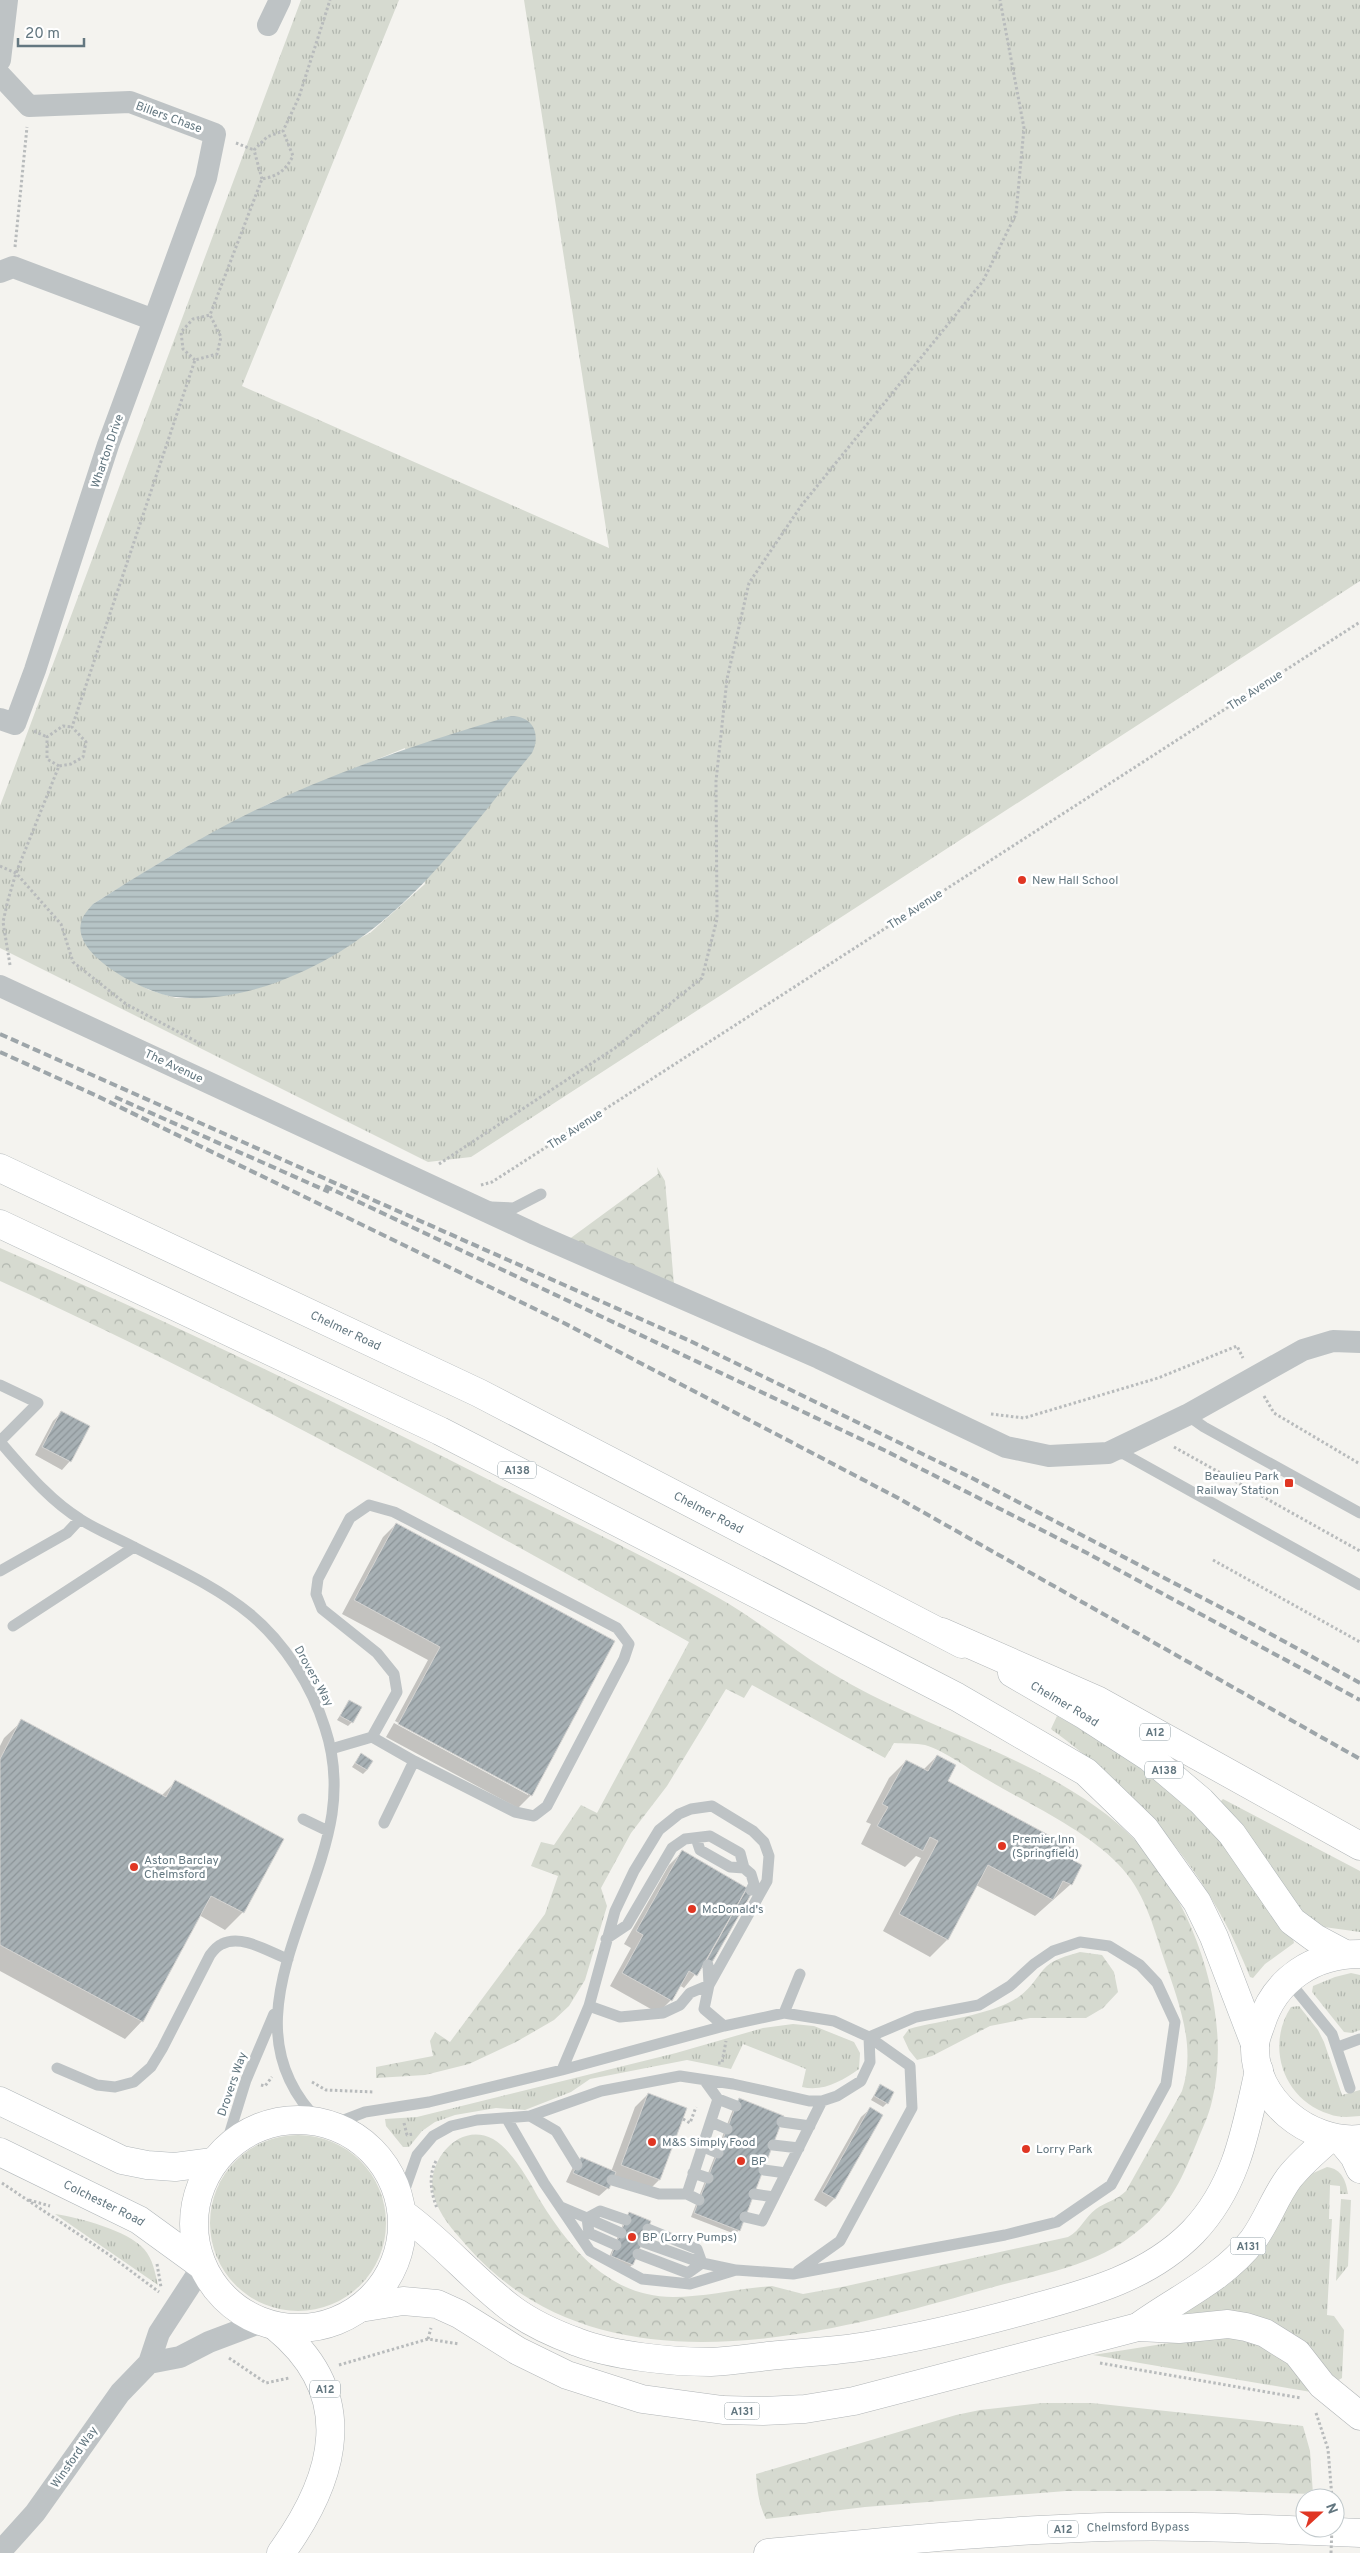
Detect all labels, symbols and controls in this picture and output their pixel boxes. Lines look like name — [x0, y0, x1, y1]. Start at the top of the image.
scale bar — [18, 15, 84, 47]
text: 20 m — [25, 25, 60, 44]
street label: Billers Chase — [133, 99, 204, 137]
street label: Wharton Drive — [88, 412, 128, 490]
street label: The Avenue — [1225, 667, 1286, 715]
place label: New Hall School — [1032, 873, 1118, 889]
marker: New Hall School — [1016, 874, 1028, 886]
street label: The Avenue — [885, 886, 946, 934]
street label: The Avenue — [142, 1046, 205, 1087]
street label: The Avenue — [545, 1106, 606, 1154]
street label: Chelmer Road — [307, 1308, 383, 1355]
road number: A138 — [498, 1462, 536, 1478]
place label: Beaulieu Park Railway Station — [1196, 1469, 1279, 1499]
marker: Beaulieu Park Railway Station — [1283, 1477, 1295, 1489]
street label: Chelmer Road — [671, 1488, 746, 1538]
street label: Drovers Way — [290, 1643, 336, 1710]
street label: Chelmer Road — [1027, 1678, 1101, 1731]
road number: A12 — [1140, 1724, 1170, 1740]
road number: A138 — [1145, 1762, 1183, 1778]
place label: Premier Inn (Springfield) — [1012, 1832, 1079, 1862]
marker: Premier Inn (Springfield) — [996, 1840, 1008, 1852]
place label: Aston Barclay Chelmsford — [144, 1853, 219, 1883]
marker: Aston Barclay Chelmsford — [128, 1861, 140, 1873]
place label: McDonald's — [702, 1902, 764, 1918]
marker: McDonald's — [686, 1903, 698, 1915]
street label: Drovers Way — [214, 2050, 251, 2119]
place label: M&S Simply Food — [662, 2135, 756, 2151]
marker: M&S Simply Food — [646, 2136, 658, 2148]
place label: Lorry Park — [1036, 2142, 1093, 2158]
marker: Lorry Park — [1020, 2143, 1032, 2155]
place label: BP — [751, 2154, 767, 2170]
marker: BP — [735, 2155, 747, 2167]
street label: Colchester Road — [60, 2177, 148, 2231]
place label: BP (Lorry Pumps) — [642, 2230, 737, 2246]
marker: BP (Lorry Pumps) — [626, 2231, 638, 2243]
road number: A131 — [1230, 2238, 1266, 2254]
road number: A12 — [310, 2380, 340, 2398]
road number: A131 — [724, 2402, 760, 2420]
street label: Winsford Way — [48, 2424, 102, 2492]
north arrow — [1295, 2488, 1345, 2538]
text: N — [1321, 2501, 1340, 2517]
road number: A12 — [1048, 2520, 1078, 2538]
street label: Chelmsford Bypass — [1086, 2520, 1190, 2537]

